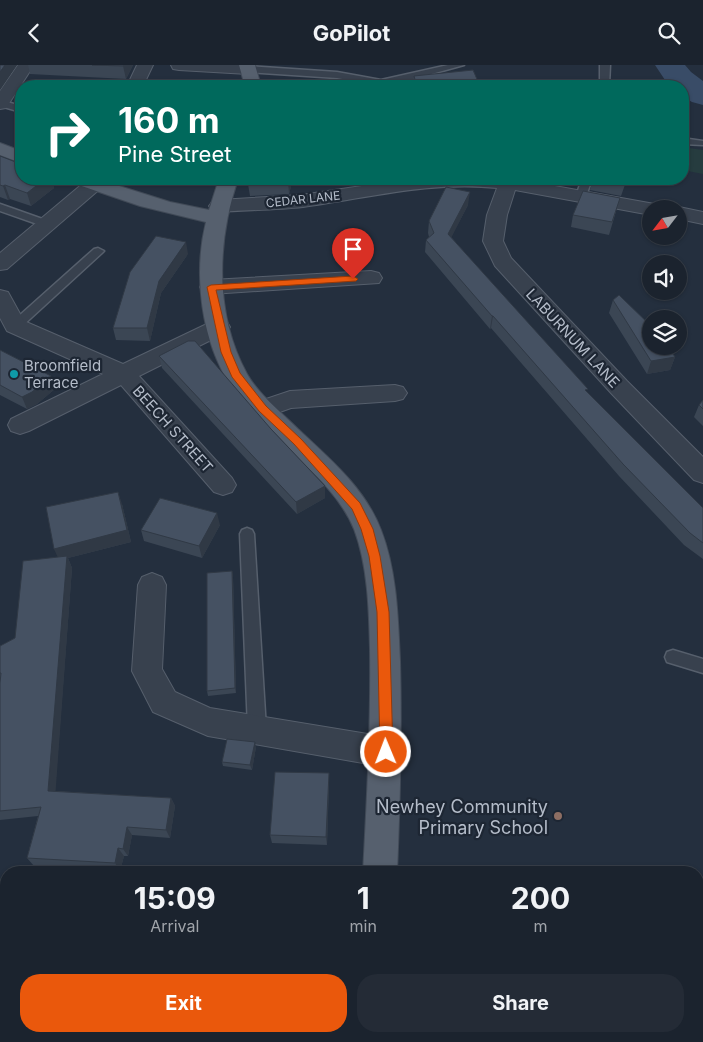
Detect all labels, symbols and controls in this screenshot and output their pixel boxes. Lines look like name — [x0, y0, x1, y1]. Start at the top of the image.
icon: back — [20, 19, 48, 47]
icon: search — [655, 19, 683, 47]
text: GoPilot — [313, 20, 390, 46]
text: 160 m — [118, 99, 220, 141]
icon: right — [35, 100, 100, 165]
text: Pine Street — [118, 141, 231, 167]
street label: CEDAR LANE — [265, 188, 341, 210]
north arrow — [642, 200, 688, 245]
map controls — [642, 200, 687, 355]
pin — [332, 228, 374, 279]
icon: arrive — [339, 235, 367, 263]
button: sound — [642, 255, 687, 300]
street label: LABURNUM LANE — [522, 284, 624, 392]
button: layers — [642, 310, 687, 355]
place label: Broomfield Terrace — [24, 356, 101, 392]
marker: Broomfield Terrace — [8, 368, 20, 380]
street label: BEECH STREET — [129, 381, 217, 477]
position arrow — [359, 725, 411, 777]
place label: Newhey Community Primary School — [376, 796, 548, 838]
marker: Newhey Community Primary School — [552, 810, 564, 822]
text: 15:09 — [134, 880, 216, 916]
text: 1 — [357, 880, 370, 916]
text: 200 — [511, 880, 570, 916]
text: Arrival — [150, 916, 199, 936]
text: min — [350, 916, 377, 936]
text: m — [533, 916, 547, 936]
button: Exit — [20, 974, 347, 1032]
button: Share — [357, 974, 684, 1032]

